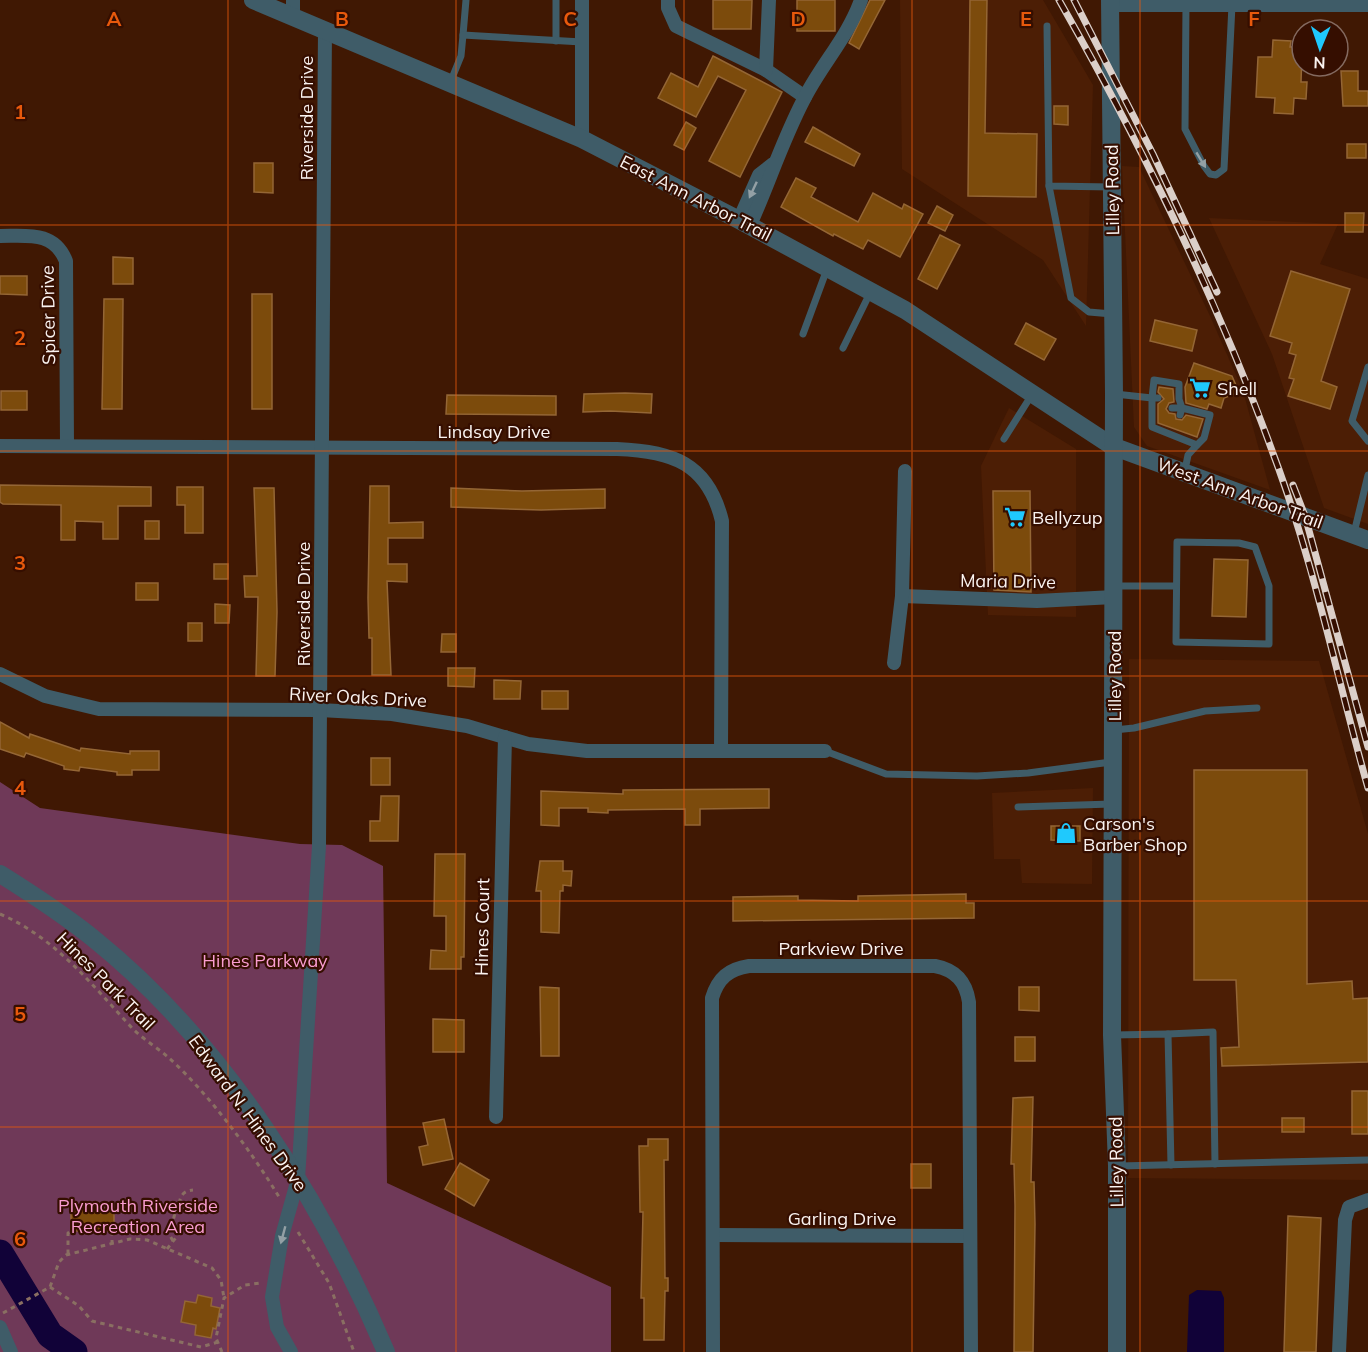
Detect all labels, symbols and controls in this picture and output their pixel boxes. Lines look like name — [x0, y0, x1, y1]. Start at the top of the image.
text: A — [107, 6, 122, 31]
text: B — [335, 6, 349, 31]
text: C — [563, 6, 577, 31]
text: D — [790, 6, 806, 31]
text: E — [1020, 6, 1032, 31]
text: F — [1248, 6, 1260, 31]
north arrow — [1290, 18, 1350, 78]
text: N — [1313, 53, 1326, 73]
street label: Riverside Drive — [295, 56, 318, 180]
text: 1 — [14, 99, 26, 124]
street label: Lilley Road — [1100, 144, 1124, 236]
street label: East Ann Arbor Trail — [616, 150, 776, 246]
one-way arrow — [1195, 151, 1206, 168]
one-way arrow — [748, 181, 757, 198]
street label: Spicer Drive — [36, 265, 60, 365]
text: 2 — [14, 325, 26, 350]
supermarket icon: Shell — [1188, 376, 1212, 400]
place label: Shell — [1217, 377, 1257, 400]
street label: Lindsay Drive — [438, 420, 550, 443]
street label: West Ann Arbor Trail — [1154, 452, 1326, 534]
supermarket icon: Bellyzup — [1003, 505, 1027, 529]
place label: Bellyzup — [1032, 506, 1103, 529]
street label: Riverside Drive — [292, 542, 315, 666]
text: 3 — [14, 550, 26, 575]
street label: Maria Drive — [960, 569, 1056, 593]
street label: Lilley Road — [1103, 631, 1126, 721]
street label: River Oaks Drive — [288, 682, 428, 712]
text: 4 — [14, 775, 26, 800]
place label: Carson's Barber Shop — [1083, 812, 1187, 856]
shop icon: Carson's Barber Shop — [1054, 821, 1078, 845]
street label: Hines Court — [470, 878, 494, 976]
street label: Hines Park Trail — [52, 927, 160, 1035]
street label: Parkview Drive — [779, 937, 903, 960]
park label: Hines Parkway — [202, 949, 328, 972]
text: 5 — [14, 1001, 26, 1026]
street label: Edward N. Hines Drive — [184, 1030, 312, 1196]
street label: Lilley Road — [1104, 1116, 1128, 1208]
park label: Plymouth Riverside Recreation Area — [58, 1194, 218, 1238]
street label: Garling Drive — [788, 1207, 896, 1230]
text: 6 — [14, 1226, 26, 1251]
one-way arrow — [277, 1226, 287, 1244]

